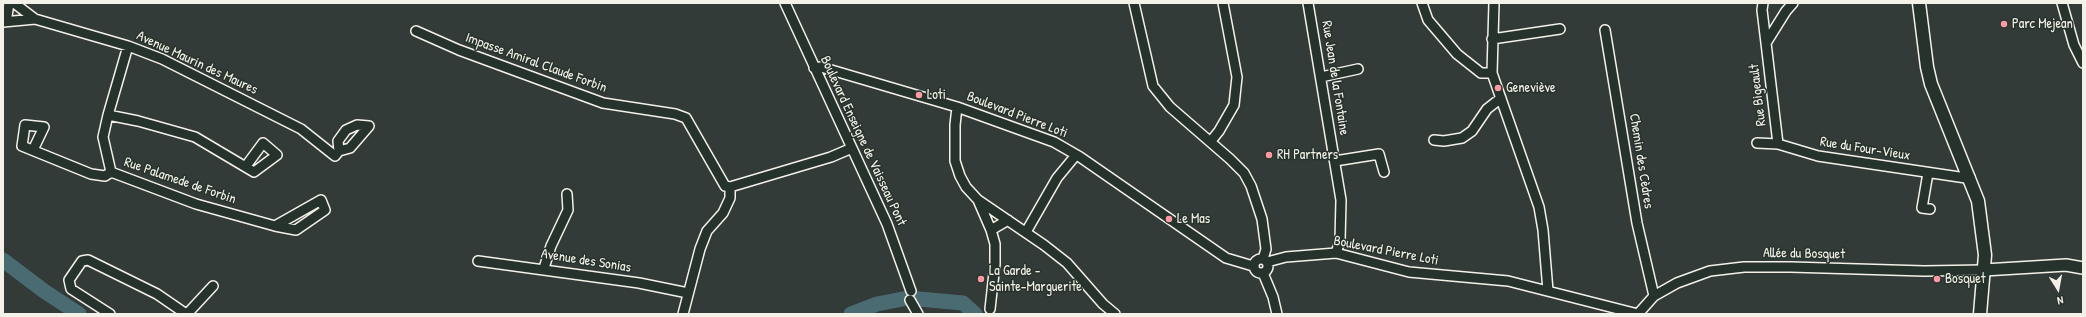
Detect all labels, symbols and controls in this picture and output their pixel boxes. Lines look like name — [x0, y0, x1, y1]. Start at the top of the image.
place label: Parc Mejean — [2012, 16, 2073, 32]
marker: Parc Mejean — [1999, 19, 2009, 29]
street label: Rue Jean de la Fontaine — [1318, 20, 1352, 136]
street label: Avenue Maurin des Maures — [134, 28, 260, 98]
street label: Impasse Amiral Claude Forbin — [463, 30, 609, 96]
street label: Boulevard Enseigne de Vaisseau Pont — [816, 53, 910, 229]
street label: Rue Bigeault — [1746, 63, 1770, 127]
place label: Geneviève — [1506, 80, 1556, 96]
marker: Geneviève — [1493, 83, 1503, 93]
place label: Loti — [927, 87, 946, 103]
street label: Boulevard Pierre Loti — [964, 88, 1070, 142]
marker: Loti — [914, 90, 924, 100]
street label: Chemin des Cèdres — [1625, 112, 1657, 210]
street label: Rue du Four-Vieux — [1819, 134, 1911, 164]
place label: RH Partners — [1277, 147, 1338, 163]
marker: RH Partners — [1264, 150, 1274, 160]
street label: Rue Palamede de Forbin — [122, 154, 238, 208]
place label: Le Mas — [1177, 211, 1210, 227]
marker: Le Mas — [1164, 214, 1174, 224]
street label: Boulevard Pierre Loti — [1332, 233, 1440, 269]
street label: Allée du Bosquet — [1763, 245, 1845, 263]
street label: Avenue des Sonias — [540, 246, 632, 276]
place label: La Garde - Sainte-Marguerite — [989, 263, 1082, 296]
north arrow — [2038, 269, 2078, 309]
place label: Bosquet — [1945, 271, 1986, 287]
marker: La Garde - Sainte-Marguerite — [976, 274, 986, 284]
marker: Bosquet — [1932, 274, 1942, 284]
text: N — [2056, 293, 2065, 308]

